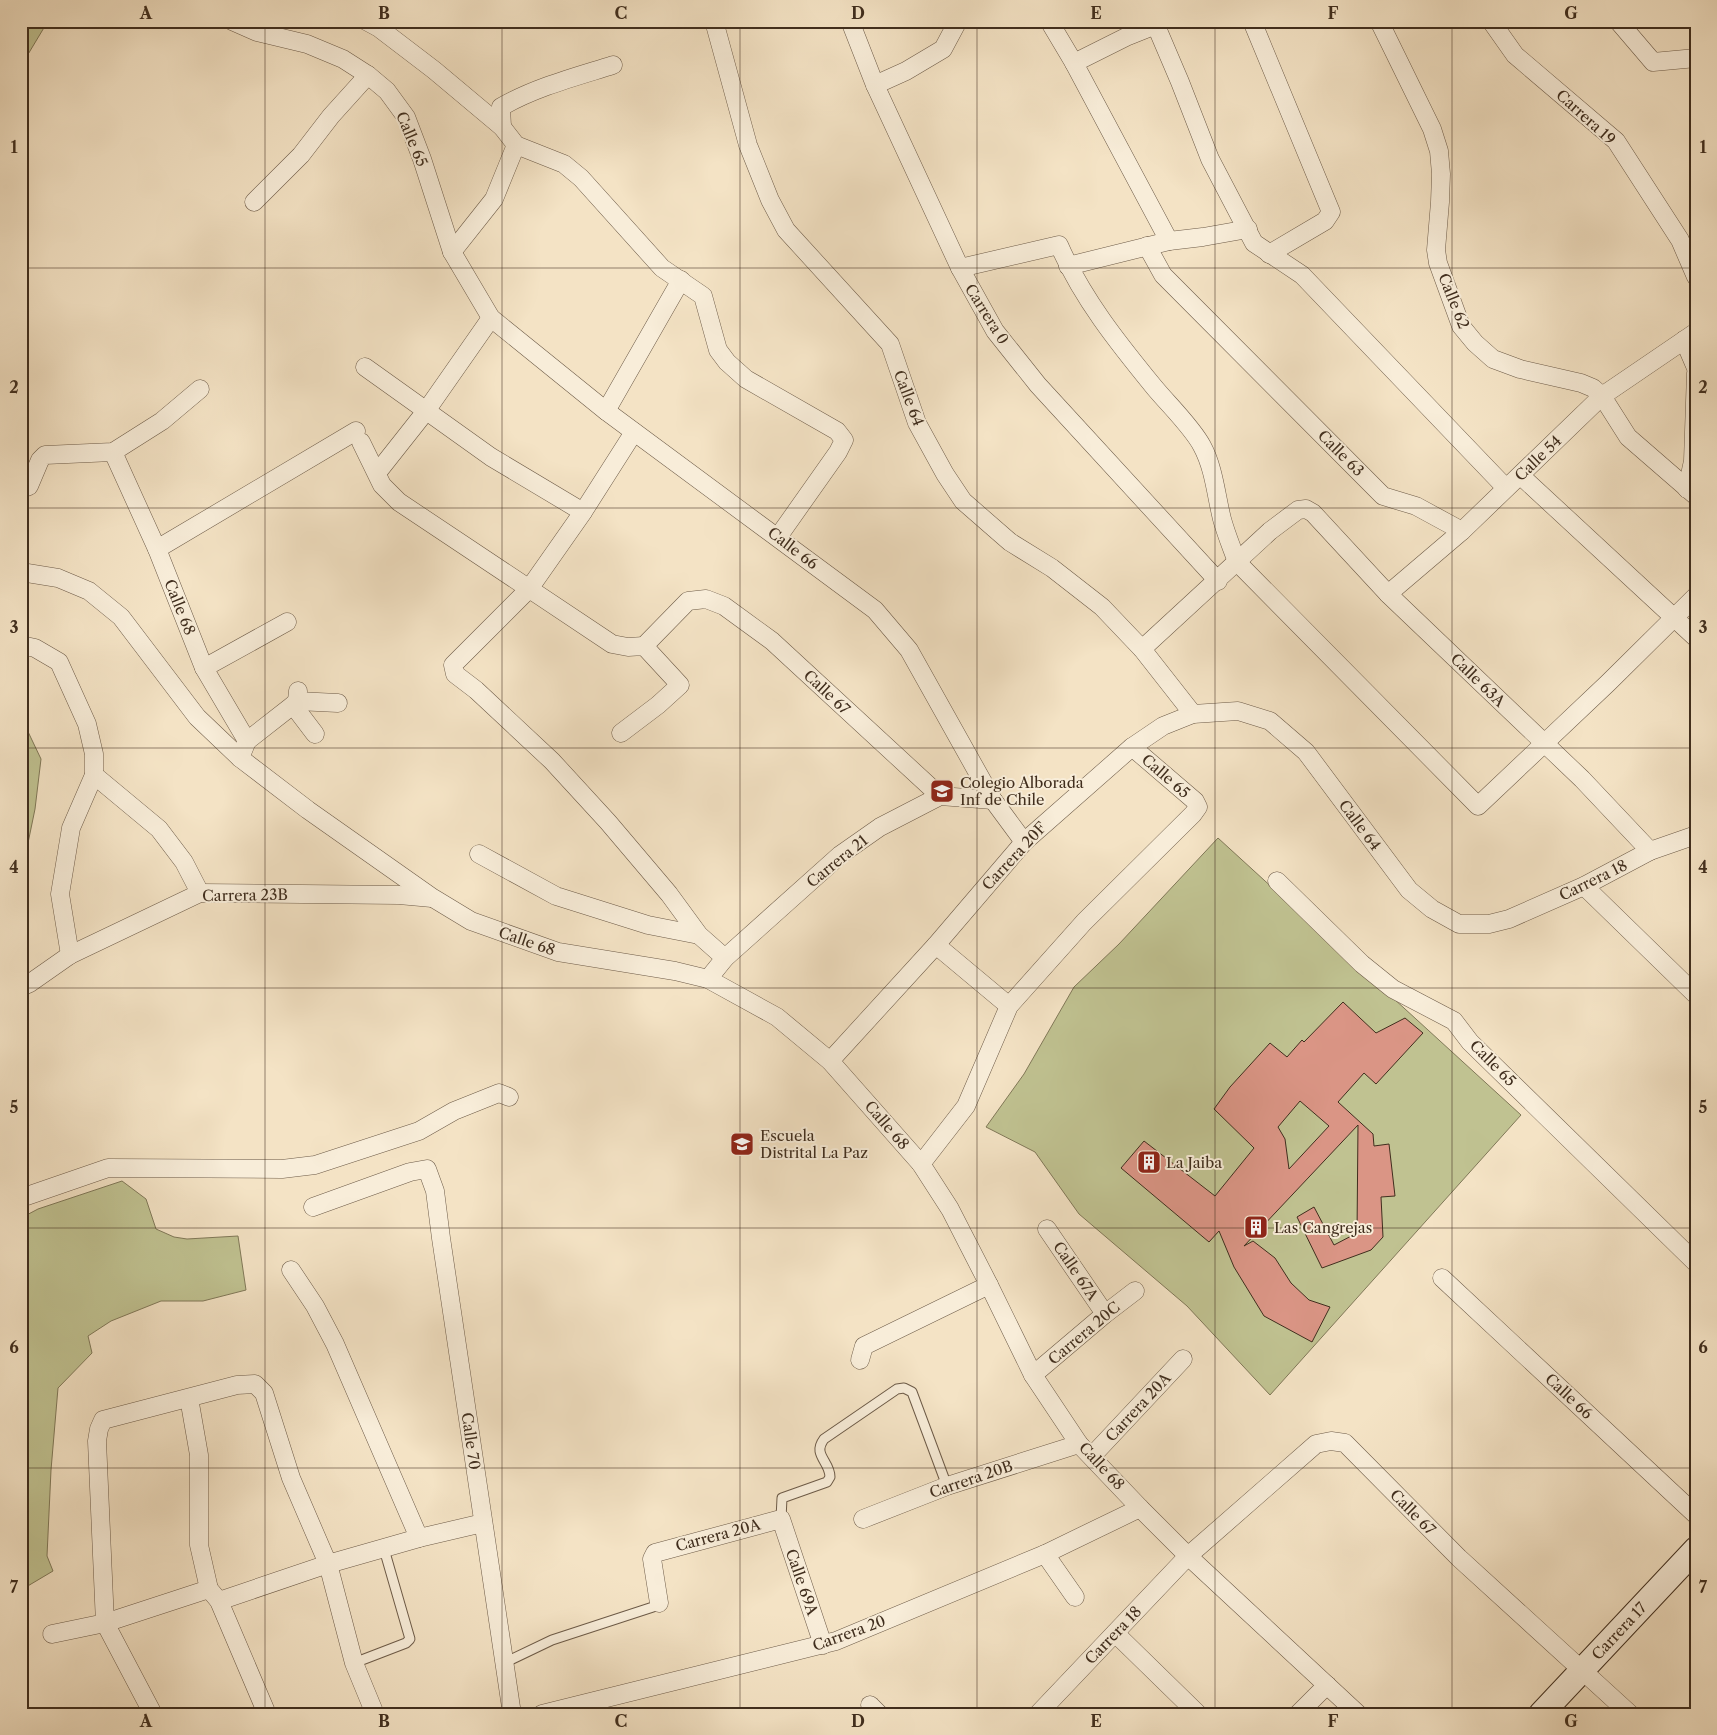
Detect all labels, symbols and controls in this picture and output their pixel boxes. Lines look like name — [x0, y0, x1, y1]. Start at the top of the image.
text: A — [139, 3, 153, 23]
text: B — [378, 3, 390, 23]
text: C — [615, 3, 627, 23]
text: D — [851, 3, 865, 23]
text: E — [1090, 3, 1102, 23]
text: F — [1328, 3, 1339, 23]
text: G — [1564, 3, 1578, 23]
street label: Carrera 19 — [1552, 85, 1620, 149]
street label: Calle 65 — [392, 109, 432, 169]
text: 1 — [10, 137, 18, 157]
text: 1 — [1699, 137, 1707, 157]
street label: Calle 62 — [1434, 270, 1474, 332]
street label: Carrera 0 — [961, 280, 1013, 348]
street label: Calle 64 — [890, 367, 928, 429]
text: 2 — [9, 377, 19, 397]
text: 2 — [1698, 377, 1708, 397]
street label: Calle 63 — [1314, 426, 1368, 480]
street label: Calle 54 — [1511, 431, 1565, 485]
street label: Calle 66 — [764, 523, 822, 573]
street label: Calle 68 — [160, 576, 200, 638]
text: 3 — [9, 617, 19, 637]
text: 3 — [1698, 617, 1708, 637]
street label: Calle 63A — [1447, 649, 1510, 711]
street label: Calle 67 — [800, 666, 855, 719]
street label: Calle 65 — [1138, 750, 1194, 802]
place label: Colegio Alborada Inf de Chile — [960, 773, 1084, 809]
school or university icon: Colegio Alborada Inf de Chile — [929, 778, 955, 804]
street label: Calle 64 — [1335, 796, 1385, 854]
street label: Carrera 20F — [978, 818, 1051, 894]
street label: Carrera 21 — [803, 830, 872, 891]
street label: Carrera 18 — [1556, 855, 1630, 905]
text: 4 — [9, 857, 19, 877]
text: 4 — [1698, 857, 1708, 877]
street label: Carrera 23B — [202, 885, 288, 905]
street label: Calle 68 — [496, 922, 558, 960]
street label: Calle 65 — [1466, 1036, 1520, 1090]
text: 5 — [10, 1097, 19, 1117]
street label: Calle 68 — [861, 1097, 913, 1153]
text: 5 — [1699, 1097, 1708, 1117]
place label: Escuela Distrital La Paz — [760, 1126, 868, 1162]
school or university icon: Escuela Distrital La Paz — [729, 1131, 755, 1157]
building icon: La Jaiba — [1136, 1149, 1162, 1175]
place label: La Jaiba — [1166, 1153, 1222, 1172]
building icon: Las Cangrejas — [1243, 1214, 1269, 1240]
place label: Las Cangrejas — [1274, 1218, 1372, 1237]
street label: Calle 67A — [1049, 1238, 1103, 1305]
street label: Carrera 20C — [1044, 1297, 1124, 1369]
text: 6 — [9, 1337, 19, 1357]
text: 6 — [1698, 1337, 1708, 1357]
street label: Carrera 20A — [1101, 1368, 1175, 1445]
street label: Calle 66 — [1541, 1369, 1597, 1423]
street label: Calle 70 — [458, 1411, 484, 1471]
street label: Calle 68 — [1075, 1438, 1129, 1494]
street label: Carrera 20B — [927, 1456, 1015, 1502]
street label: Calle 67 — [1386, 1485, 1440, 1539]
street label: Carrera 20A — [673, 1514, 763, 1555]
street label: Calle 69A — [782, 1546, 822, 1619]
text: 7 — [10, 1577, 19, 1597]
text: 7 — [1699, 1577, 1708, 1597]
street label: Carrera 17 — [1588, 1598, 1651, 1664]
street label: Carrera 18 — [1081, 1602, 1145, 1668]
street label: Carrera 20 — [810, 1611, 888, 1655]
text: A — [139, 1711, 153, 1731]
text: B — [378, 1711, 390, 1731]
text: C — [615, 1711, 627, 1731]
text: D — [851, 1711, 865, 1731]
text: E — [1090, 1711, 1102, 1731]
text: F — [1328, 1711, 1339, 1731]
text: G — [1564, 1711, 1578, 1731]

